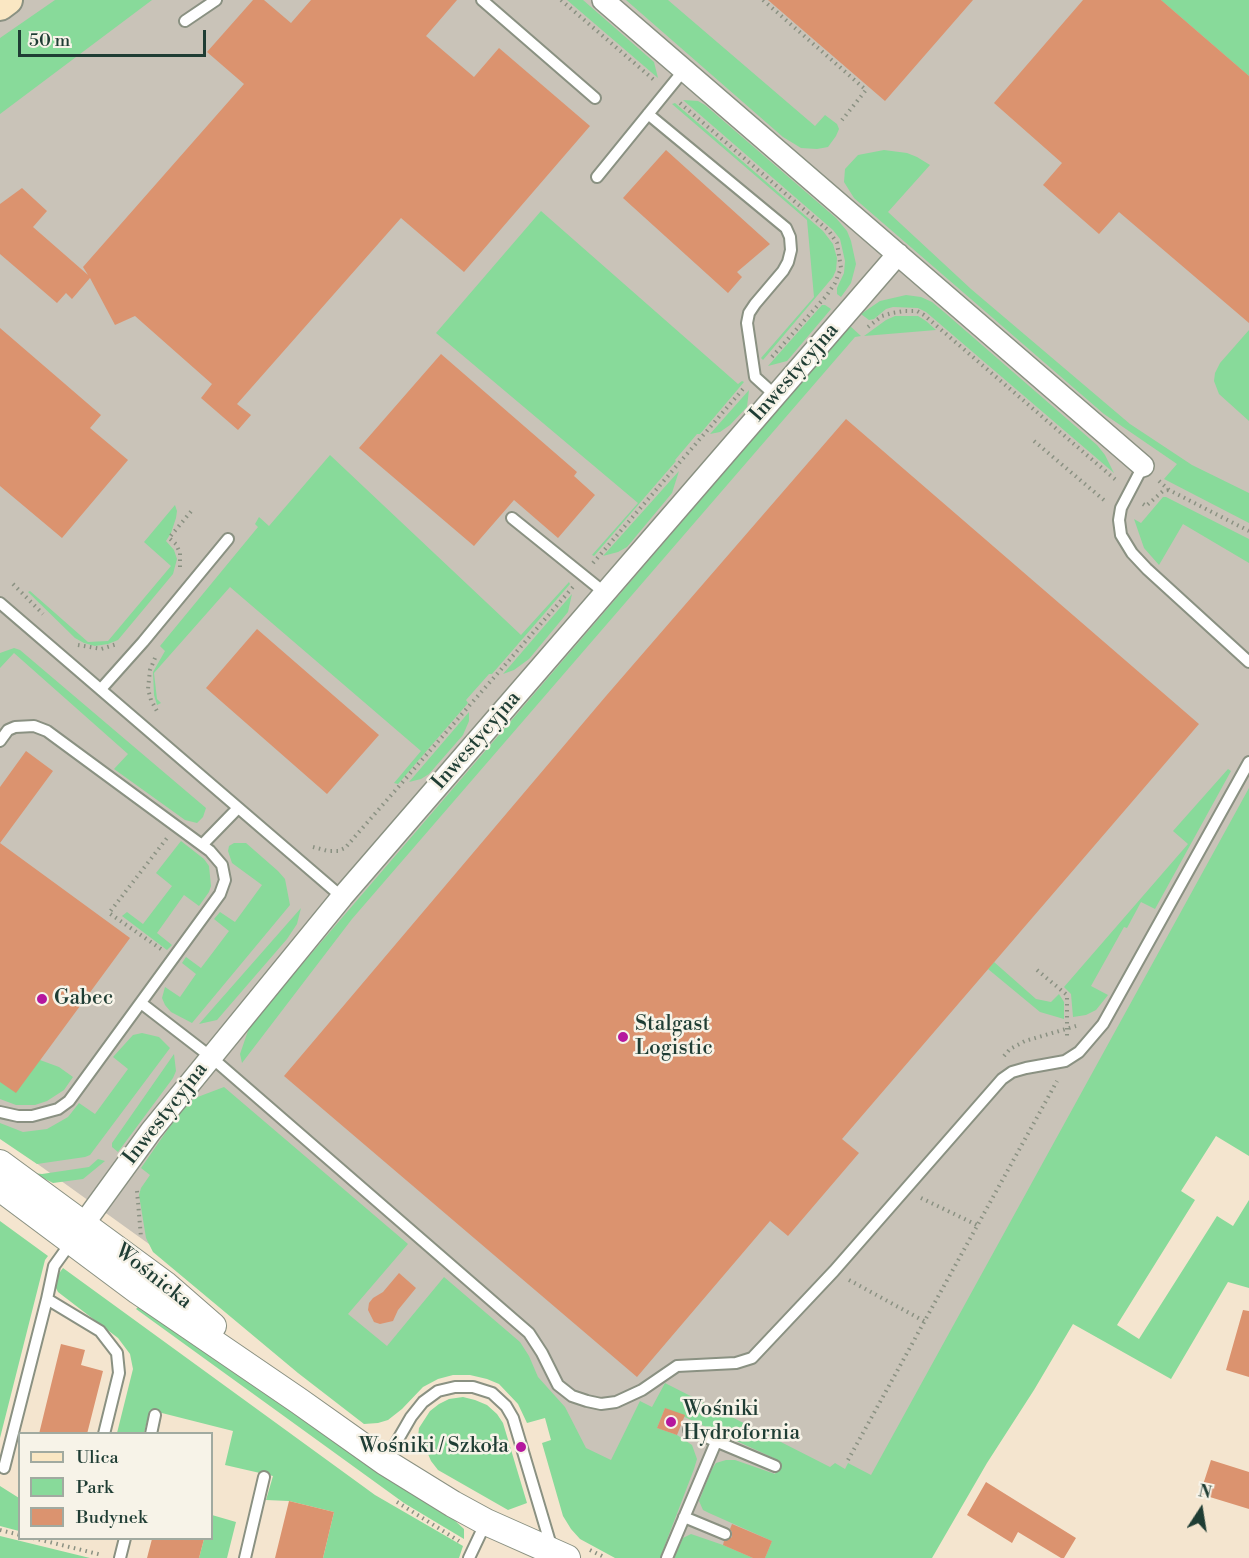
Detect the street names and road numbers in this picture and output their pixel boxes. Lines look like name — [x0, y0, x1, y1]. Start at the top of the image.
street label: Inwestycyjna — [745, 318, 845, 428]
street label: Inwestycyjna — [427, 686, 527, 796]
street label: Inwestycyjna — [118, 1058, 214, 1170]
street label: Wośnicka — [109, 1239, 197, 1315]

